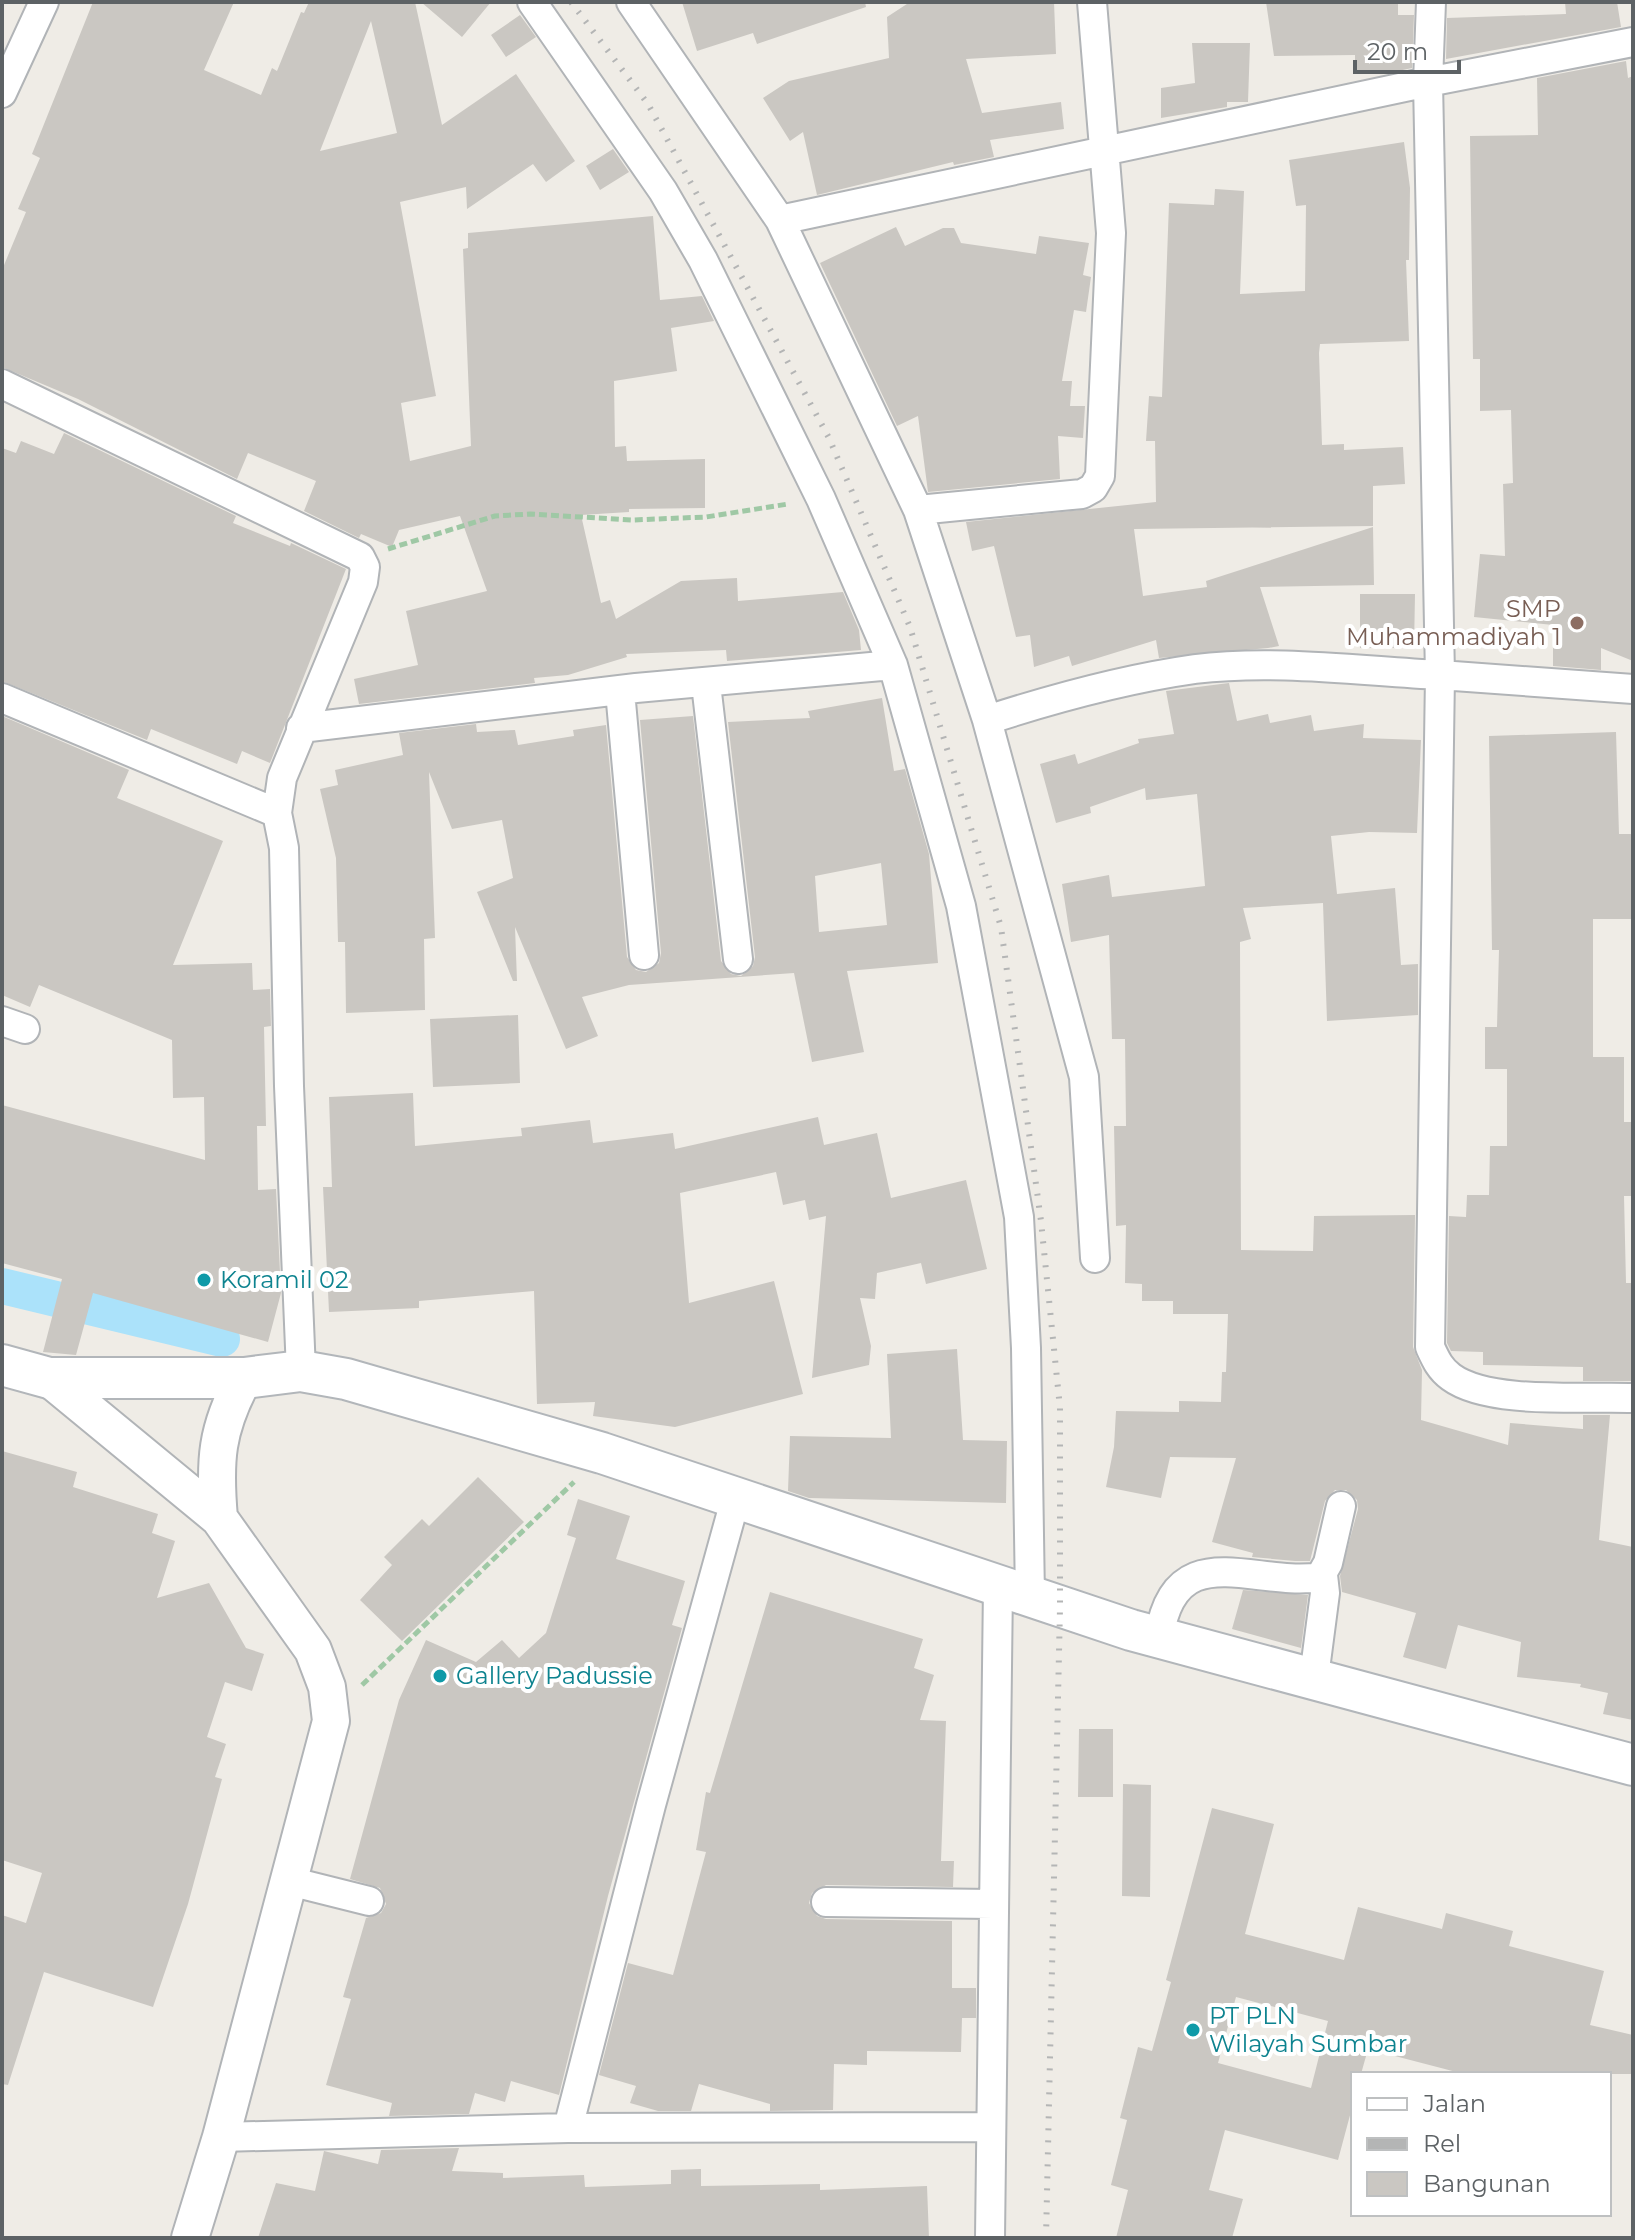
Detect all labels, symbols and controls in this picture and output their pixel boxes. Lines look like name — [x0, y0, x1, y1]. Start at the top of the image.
scale bar — [1355, 24, 1459, 74]
text: 20 m — [1367, 37, 1428, 66]
place label: SMP Muhammadiyah 1 — [1346, 594, 1561, 651]
marker: SMP Muhammadiyah 1 — [1568, 614, 1586, 632]
place label: Koramil 02 — [220, 1265, 349, 1294]
marker: Koramil 02 — [195, 1271, 213, 1289]
place label: Gallery Padussie — [456, 1661, 653, 1690]
marker: Gallery Padussie — [431, 1667, 449, 1685]
place label: PT PLN Wilayah Sumbar — [1209, 2001, 1407, 2058]
marker: PT PLN Wilayah Sumbar — [1184, 2021, 1202, 2039]
legend — [1351, 2072, 1611, 2216]
text: Jalan — [1422, 2089, 1486, 2118]
text: Rel — [1423, 2129, 1461, 2158]
text: Bangunan — [1423, 2169, 1551, 2198]

